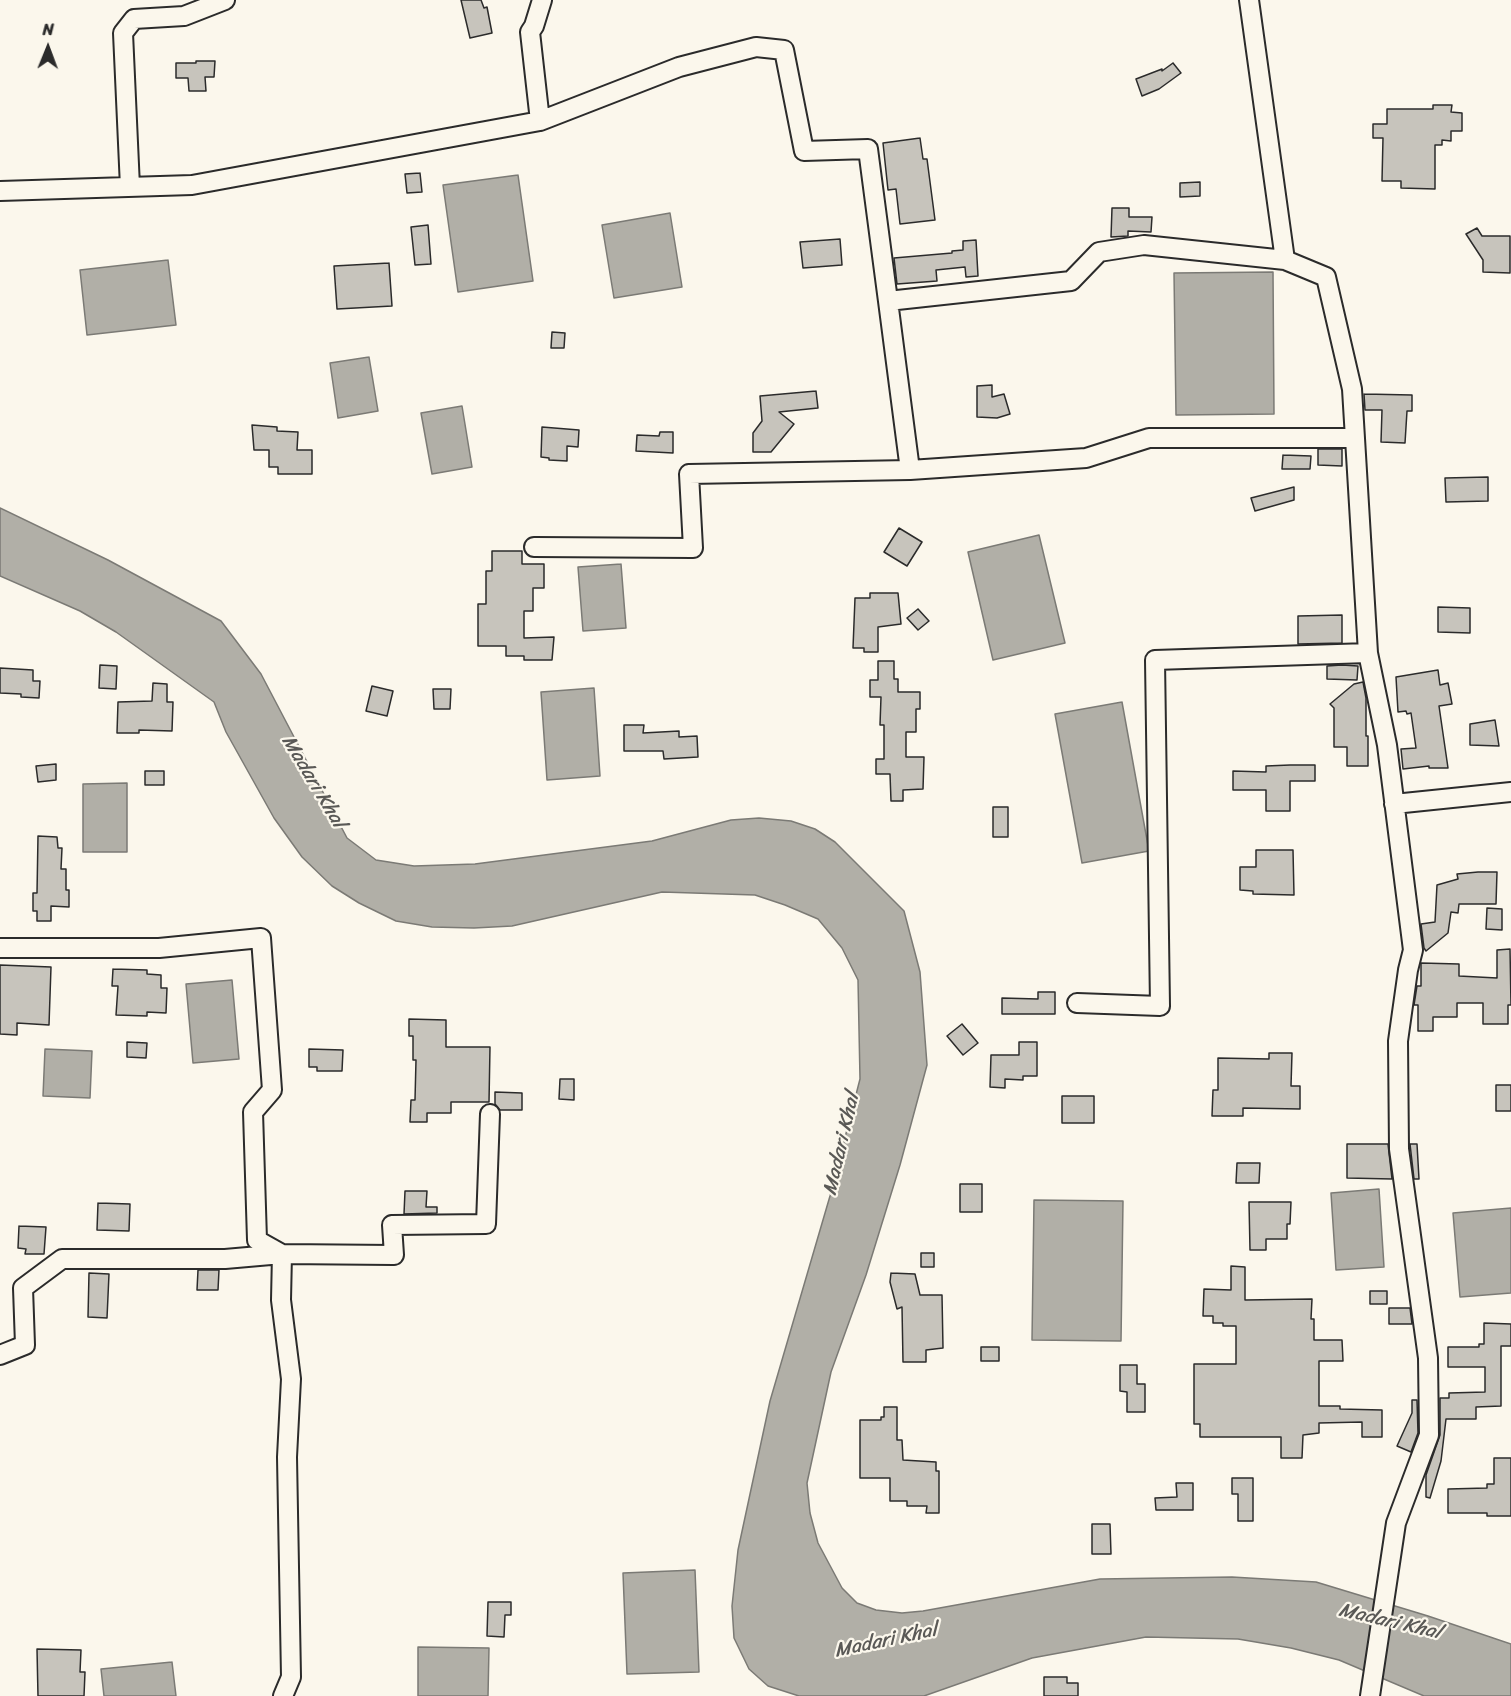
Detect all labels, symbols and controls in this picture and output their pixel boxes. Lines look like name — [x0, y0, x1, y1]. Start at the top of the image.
text: N — [43, 15, 54, 44]
north arrow — [18, 18, 78, 78]
water label: Madari Khal — [276, 731, 350, 833]
water label: Madari Khal — [819, 1091, 865, 1197]
water label: Madari Khal — [1337, 1599, 1443, 1645]
water label: Madari Khal — [833, 1618, 939, 1664]

